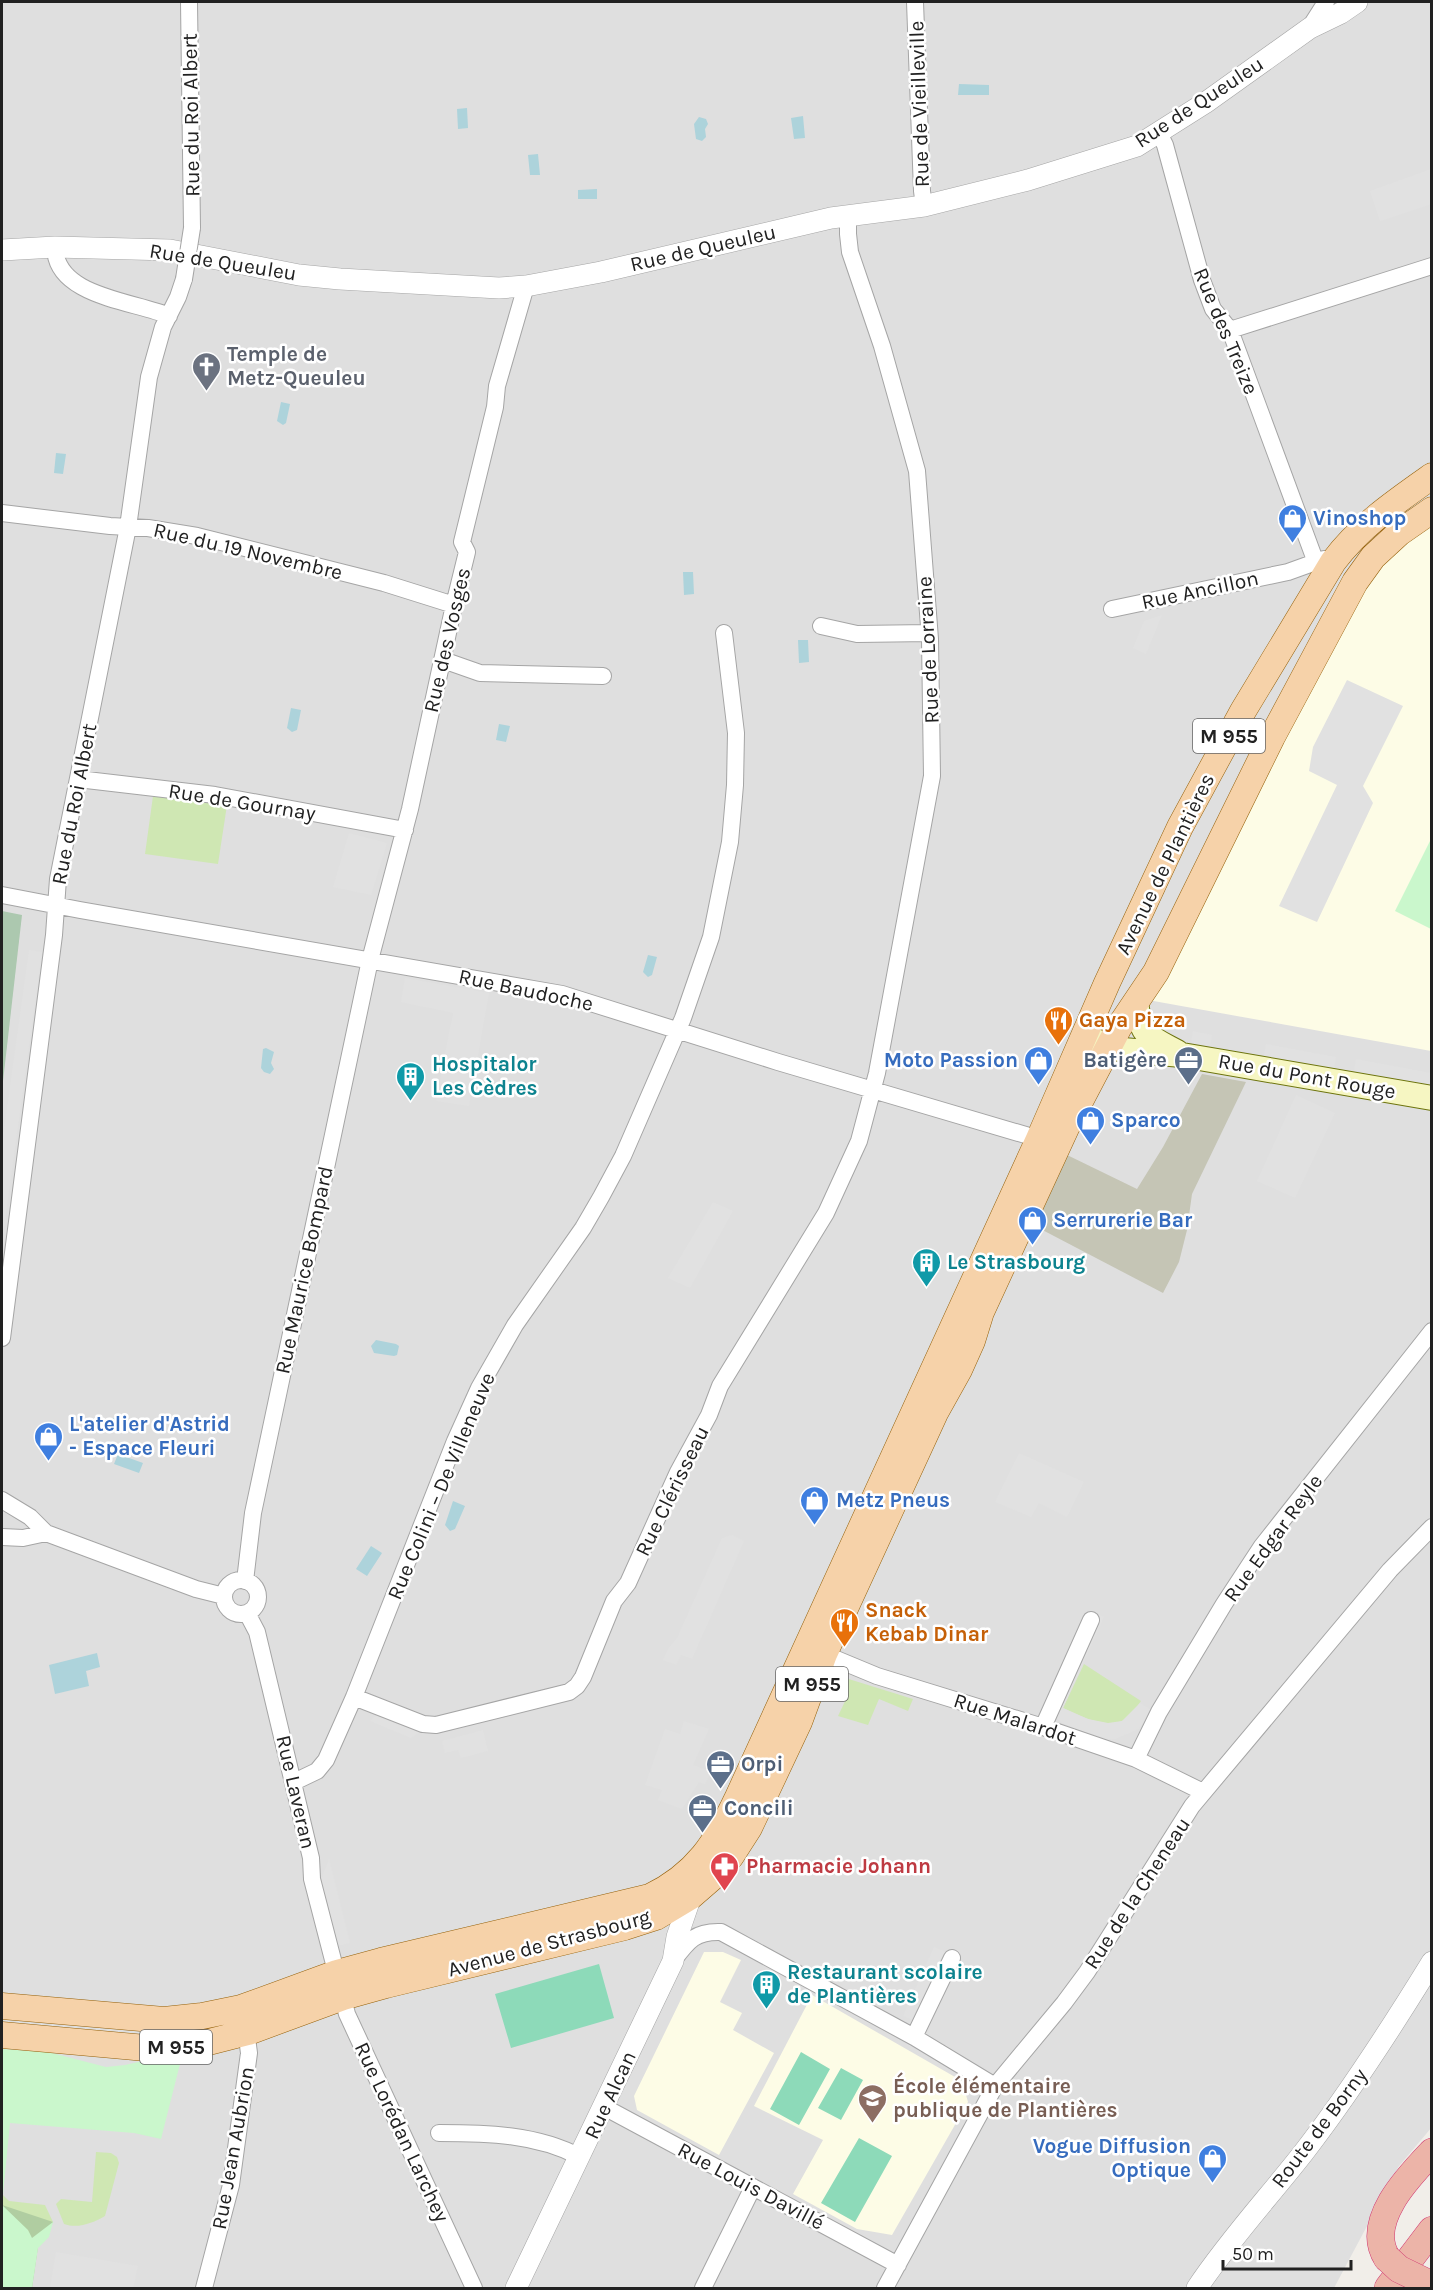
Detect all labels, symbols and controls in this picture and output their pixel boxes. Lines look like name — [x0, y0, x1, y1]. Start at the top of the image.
street label: Rue de Vieilleville — [904, 20, 934, 188]
street label: Rue du Roi Albert — [178, 33, 204, 197]
street label: Rue de Queuleu — [1130, 51, 1268, 153]
street label: Rue de Queuleu — [628, 220, 778, 276]
street label: Rue de Queuleu — [148, 239, 298, 285]
street label: Rue des Treize — [1189, 264, 1263, 398]
place label: Temple de Metz-Queuleu — [227, 342, 366, 390]
church icon: Temple de Metz-Queuleu — [190, 350, 222, 392]
shop icon: Vinoshop — [1276, 502, 1308, 544]
place label: Vinoshop — [1313, 506, 1406, 530]
street label: Rue du 19 Novembre — [151, 518, 345, 584]
street label: Rue des Vosges — [419, 565, 475, 715]
street label: Rue Ancillon — [1139, 566, 1261, 614]
street label: Rue de Lorraine — [912, 576, 944, 724]
road number: M 955 — [1193, 719, 1265, 753]
street label: Rue du Roi Albert — [47, 721, 101, 887]
street label: Avenue de Plantières — [1111, 770, 1219, 958]
street label: Rue de Gournay — [167, 779, 318, 826]
street label: Rue Baudoche — [457, 964, 595, 1016]
restaurant icon: Gaya Pizza — [1042, 1004, 1074, 1046]
place label: Gaya Pizza — [1079, 1008, 1186, 1032]
shop icon: Moto Passion — [1023, 1044, 1055, 1086]
office icon: Batigère — [1172, 1044, 1204, 1086]
place label: Moto Passion — [884, 1048, 1018, 1072]
place label: Batigère — [1083, 1048, 1167, 1072]
street label: Rue du Pont Rouge — [1216, 1049, 1398, 1103]
place label: Hospitalor Les Cèdres — [432, 1052, 538, 1100]
building icon: Hospitalor Les Cèdres — [395, 1060, 427, 1102]
shop icon: Sparco — [1074, 1104, 1106, 1146]
place label: Sparco — [1111, 1108, 1181, 1132]
street label: Rue Maurice Bompard — [270, 1164, 338, 1376]
shop icon: Serrurerie Bar — [1016, 1204, 1048, 1246]
place label: Serrurerie Bar — [1053, 1208, 1193, 1232]
building icon: Le Strasbourg — [910, 1246, 942, 1288]
place label: Le Strasbourg — [947, 1250, 1085, 1274]
street label: Rue Colini – De Villeneuve — [382, 1369, 500, 1603]
place label: L'atelier d'Astrid - Espace Fleuri — [69, 1412, 230, 1460]
shop icon: L'atelier d'Astrid - Espace Fleuri — [32, 1420, 64, 1462]
street label: Rue Clérisseau — [630, 1422, 714, 1560]
street label: Rue Edgar Reyle — [1219, 1470, 1327, 1606]
shop icon: Metz Pneus — [799, 1484, 831, 1526]
place label: Metz Pneus — [836, 1488, 950, 1512]
place label: Snack Kebab Dinar — [865, 1598, 989, 1646]
restaurant icon: Snack Kebab Dinar — [828, 1606, 860, 1648]
road number: M 955 — [776, 1667, 848, 1701]
street label: Rue Malardot — [951, 1688, 1079, 1750]
street label: Rue Laveran — [271, 1733, 321, 1851]
office icon: Orpi — [704, 1748, 736, 1790]
place label: Orpi — [741, 1752, 783, 1776]
office icon: Concili — [687, 1792, 719, 1834]
place label: Concili — [724, 1796, 794, 1820]
street label: Rue de la Cheneau — [1079, 1813, 1195, 1973]
pharmacy icon: Pharmacie Johann — [709, 1850, 741, 1892]
place label: Pharmacie Johann — [746, 1854, 931, 1878]
street label: Avenue de Strasbourg — [445, 1904, 653, 1982]
place label: Restaurant scolaire de Plantières — [787, 1960, 983, 2008]
building icon: Restaurant scolaire de Plantières — [750, 1968, 782, 2010]
road number: M 955 — [140, 2030, 212, 2064]
street label: Rue Lorédan Larchey — [350, 2038, 454, 2226]
street label: Rue Alcan — [579, 2047, 641, 2143]
street label: Route de Borny — [1266, 2063, 1372, 2193]
street label: Rue Jean Aubrion — [207, 2065, 259, 2231]
place label: École élémentaire publique de Plantières — [893, 2072, 1118, 2123]
school or university icon: École élémentaire publique de Plantières — [856, 2082, 888, 2124]
place label: Vogue Diffusion Optique — [1033, 2134, 1191, 2183]
street label: Rue Louis Davillé — [674, 2137, 828, 2235]
shop icon: Vogue Diffusion Optique — [1196, 2142, 1228, 2184]
scale bar — [1223, 2233, 1350, 2271]
text: 50 m — [1232, 2243, 1274, 2265]

